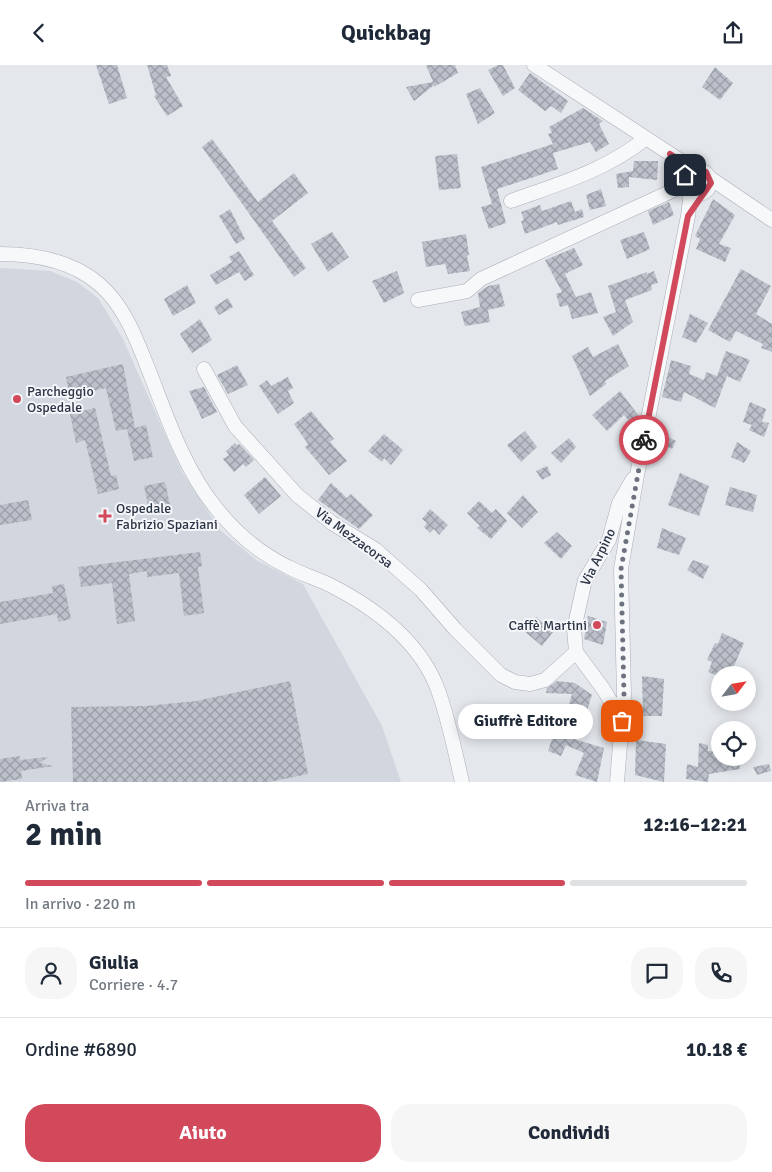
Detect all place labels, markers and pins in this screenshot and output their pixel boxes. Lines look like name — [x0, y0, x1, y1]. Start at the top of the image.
pin — [664, 154, 706, 196]
place label: Parcheggio Ospedale — [27, 383, 94, 416]
marker: Parcheggio Ospedale — [11, 393, 23, 405]
place label: Ospedale Fabrizio Spaziani — [116, 500, 218, 533]
marker: Ospedale Fabrizio Spaziani — [98, 509, 112, 523]
place label: Caffè Martini — [509, 617, 587, 634]
marker: Caffè Martini — [591, 619, 603, 631]
pin — [601, 700, 643, 742]
callout: Giuffrè Editore — [457, 703, 592, 739]

